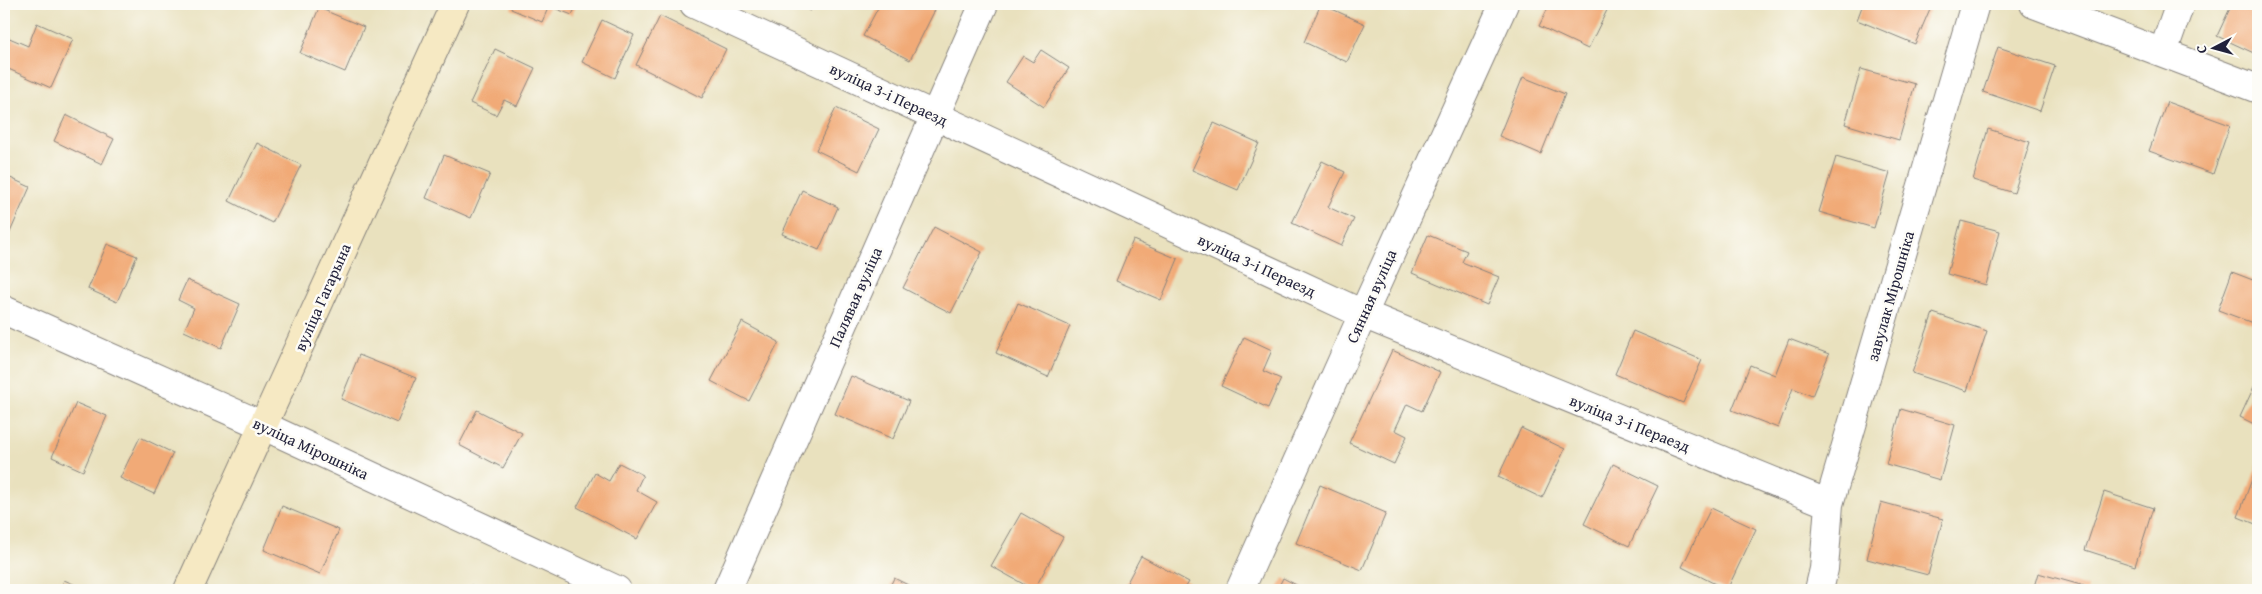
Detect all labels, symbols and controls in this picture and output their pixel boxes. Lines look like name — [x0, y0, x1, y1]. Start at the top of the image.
north arrow — [2190, 22, 2240, 72]
text: С — [2191, 44, 2211, 54]
street label: вуліца 3-і Пераезд — [826, 56, 952, 132]
street label: вуліца 3-і Пераезд — [1194, 227, 1320, 303]
street label: завулак Мірошніка — [1860, 228, 1920, 364]
street label: вуліца Гагарына — [287, 239, 357, 355]
street label: Палявая вуліца — [822, 243, 888, 351]
street label: Сянная вуліца — [1340, 245, 1403, 347]
street label: вуліца 3-і Пераезд — [1566, 388, 1694, 458]
street label: вуліца Мірошніка — [249, 411, 373, 485]

